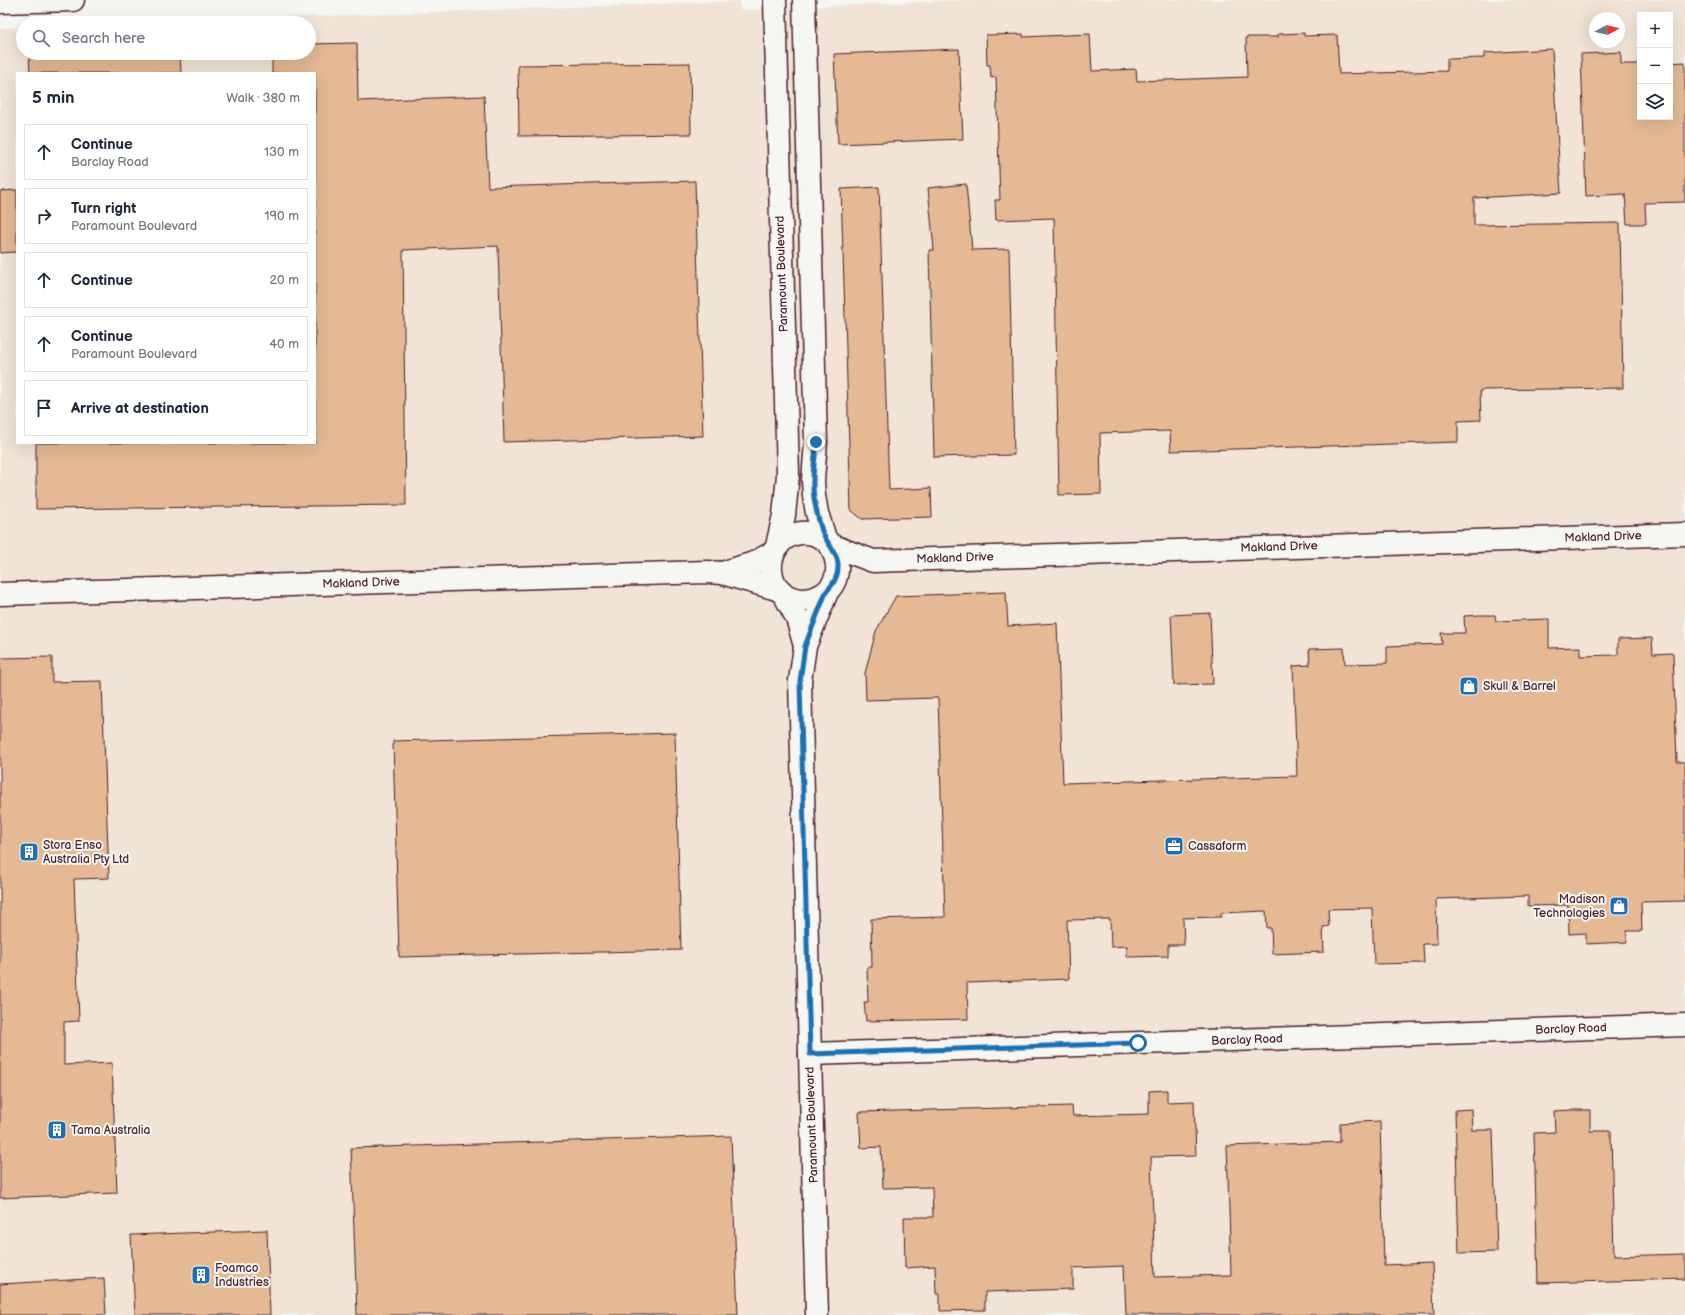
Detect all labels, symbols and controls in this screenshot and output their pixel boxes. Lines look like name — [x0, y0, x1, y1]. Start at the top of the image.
north arrow — [1589, 12, 1625, 48]
map controls — [1637, 12, 1673, 120]
button: + — [1637, 12, 1673, 48]
search box — [16, 16, 316, 60]
icon: search — [30, 27, 52, 49]
text: Search here — [62, 29, 145, 48]
button: − — [1637, 48, 1673, 84]
button: layers — [1637, 84, 1673, 120]
text: 5 min — [32, 88, 75, 108]
text: Walk · 380 m — [226, 90, 300, 106]
text: Continue — [71, 135, 133, 154]
icon: ahead — [33, 141, 55, 163]
text: 130 m — [264, 144, 299, 160]
text: Barclay Road — [71, 154, 149, 170]
text: Turn right — [71, 199, 136, 218]
icon: right — [33, 205, 55, 227]
text: 190 m — [265, 208, 299, 224]
street label: Paramount Boulevard — [772, 215, 792, 332]
text: Paramount Boulevard — [71, 218, 197, 234]
icon: ahead — [33, 269, 55, 291]
text: Continue — [71, 271, 133, 290]
text: 20 m — [269, 272, 299, 288]
text: Continue — [71, 327, 133, 346]
icon: ahead — [33, 333, 55, 355]
text: 40 m — [269, 336, 299, 352]
text: Paramount Boulevard — [71, 346, 197, 362]
icon: arrive — [33, 397, 55, 419]
text: Arrive at destination — [71, 399, 209, 418]
route end — [807, 433, 825, 451]
street label: Makland Drive — [1564, 528, 1642, 546]
street label: Makland Drive — [1240, 538, 1318, 556]
street label: Makland Drive — [916, 549, 994, 567]
street label: Makland Drive — [322, 574, 400, 592]
shop icon: Skull & Barrel — [1458, 675, 1480, 697]
place label: Skull & Barrel — [1483, 679, 1556, 694]
office icon: Cassaform — [1163, 835, 1185, 857]
place label: Stora Enso Australia Pty Ltd — [43, 838, 129, 867]
place label: Cassaform — [1188, 839, 1246, 854]
building icon: Stora Enso Australia Pty Ltd — [18, 841, 40, 863]
place label: Madison Technologies — [1533, 892, 1605, 921]
shop icon: Madison Technologies — [1608, 895, 1630, 917]
street label: Barclay Road — [1535, 1020, 1607, 1038]
street label: Barclay Road — [1211, 1031, 1283, 1049]
route start — [1129, 1034, 1147, 1052]
street label: Paramount Boulevard — [802, 1066, 822, 1183]
building icon: Tama Australia — [46, 1119, 68, 1141]
place label: Tama Australia — [71, 1123, 151, 1138]
place label: Foamco Industries — [215, 1261, 269, 1290]
building icon: Foamco Industries — [190, 1264, 212, 1286]

